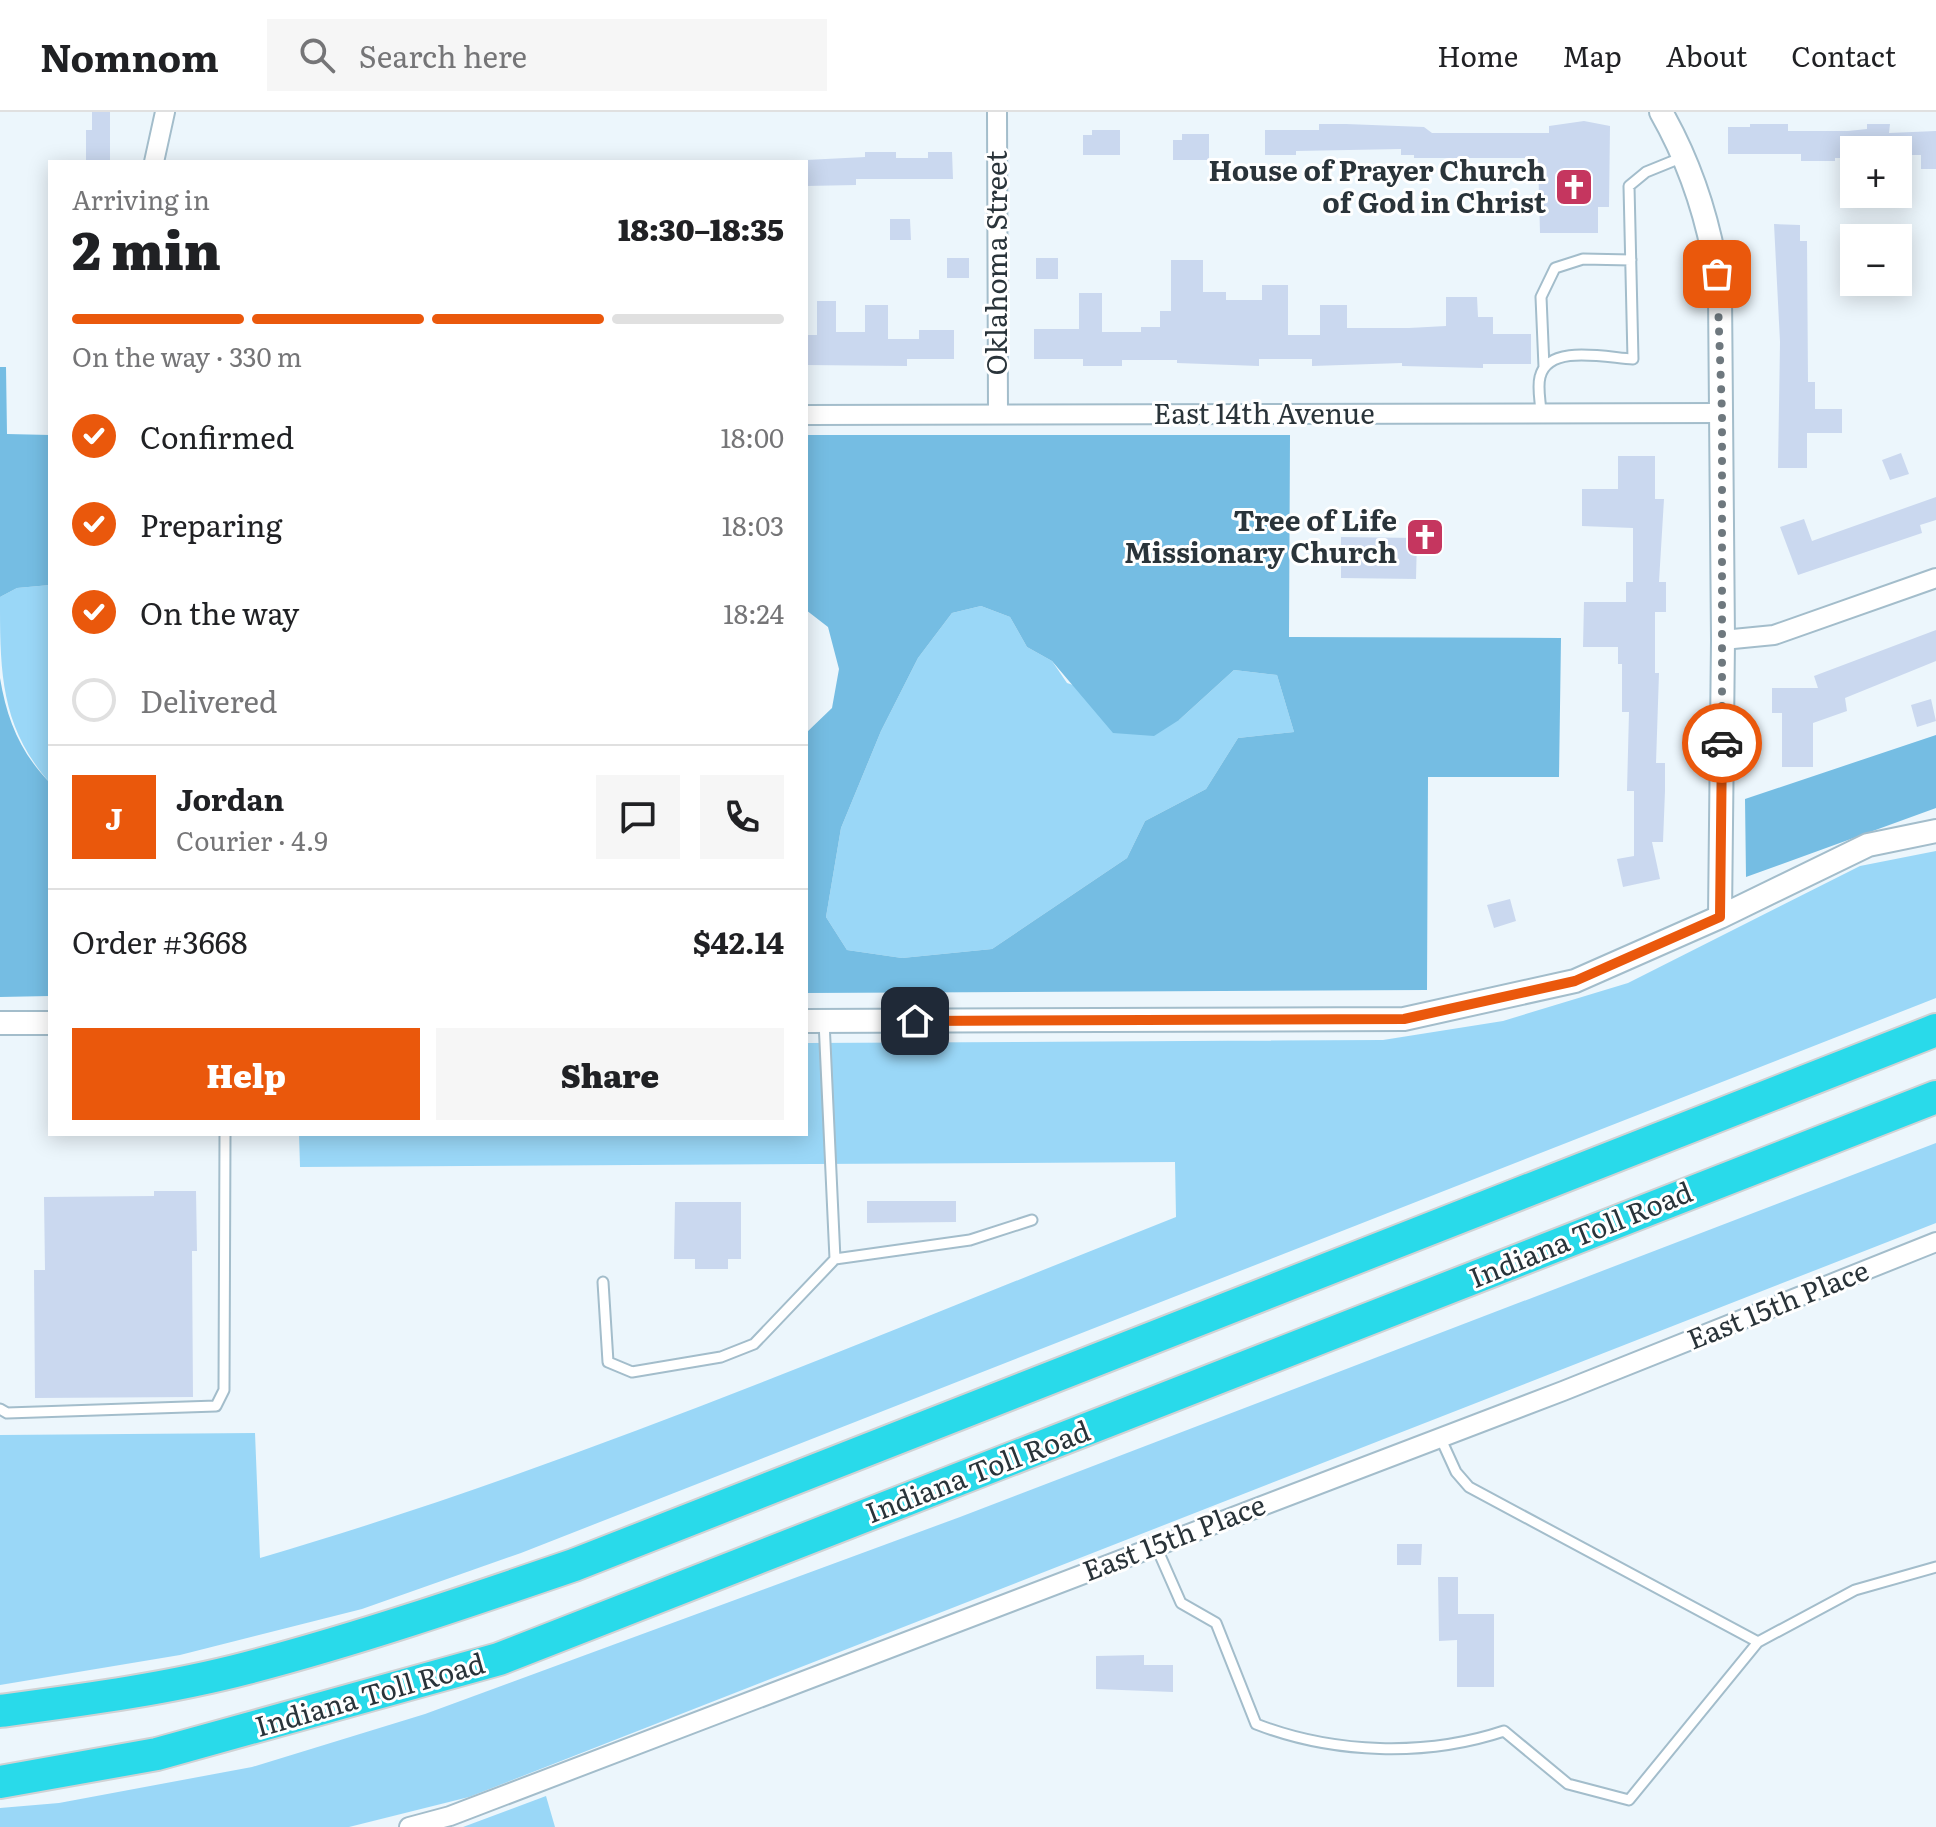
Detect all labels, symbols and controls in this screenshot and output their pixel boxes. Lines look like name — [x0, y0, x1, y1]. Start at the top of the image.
search box — [267, 19, 827, 91]
text: Nomnom — [40, 27, 219, 84]
icon: search — [295, 33, 339, 77]
text: Search here — [359, 33, 527, 77]
text: Home — [1437, 34, 1518, 76]
text: Map — [1562, 34, 1622, 76]
text: About — [1666, 34, 1747, 76]
text: Contact — [1791, 34, 1896, 76]
map controls — [1840, 136, 1912, 296]
button: + — [1840, 136, 1912, 208]
place label: House of Prayer Church of God in Christ — [1208, 148, 1547, 222]
street label: Oklahoma Street — [974, 150, 1016, 375]
church icon: House of Prayer Church of God in Christ — [1553, 166, 1595, 208]
text: Arriving in — [72, 179, 210, 218]
text: 18:30–18:35 — [618, 206, 784, 250]
text: 2 min — [72, 209, 221, 286]
button: − — [1840, 224, 1912, 296]
pin — [1683, 240, 1751, 308]
icon: bag — [1695, 252, 1739, 296]
text: On the way · 330 m — [72, 336, 302, 375]
street label: East 14th Avenue — [1153, 391, 1375, 433]
icon: check — [72, 414, 116, 458]
text: Confirmed — [140, 414, 294, 458]
text: 18:00 — [720, 417, 784, 456]
place label: Tree of Life Missionary Church — [1124, 498, 1397, 572]
icon: check — [72, 502, 116, 546]
text: Preparing — [140, 502, 282, 546]
text: 18:03 — [722, 505, 784, 544]
church icon: Tree of Life Missionary Church — [1404, 516, 1446, 558]
icon: check — [72, 590, 116, 634]
text: On the way — [140, 590, 299, 634]
text: 18:24 — [723, 593, 784, 632]
text: Delivered — [140, 678, 277, 722]
courier — [1682, 703, 1762, 783]
icon: car — [1700, 721, 1744, 765]
button: chat — [596, 775, 680, 859]
button: phone — [700, 775, 784, 859]
text: Jordan — [176, 776, 284, 820]
text: J — [105, 795, 123, 839]
text: Courier · 4.9 — [176, 820, 328, 859]
text: Order #3668 — [72, 919, 247, 963]
text: $42.14 — [693, 919, 784, 963]
pin — [881, 987, 949, 1055]
icon: home — [893, 999, 937, 1043]
button: Help — [72, 1028, 420, 1120]
button: Share — [436, 1028, 784, 1120]
street label: Indiana Toll Road — [1462, 1169, 1698, 1297]
street label: East 15th Place — [1680, 1248, 1874, 1359]
street label: Indiana Toll Road — [859, 1408, 1096, 1532]
street label: East 15th Place — [1076, 1482, 1271, 1590]
street label: Indiana Toll Road — [250, 1640, 489, 1746]

